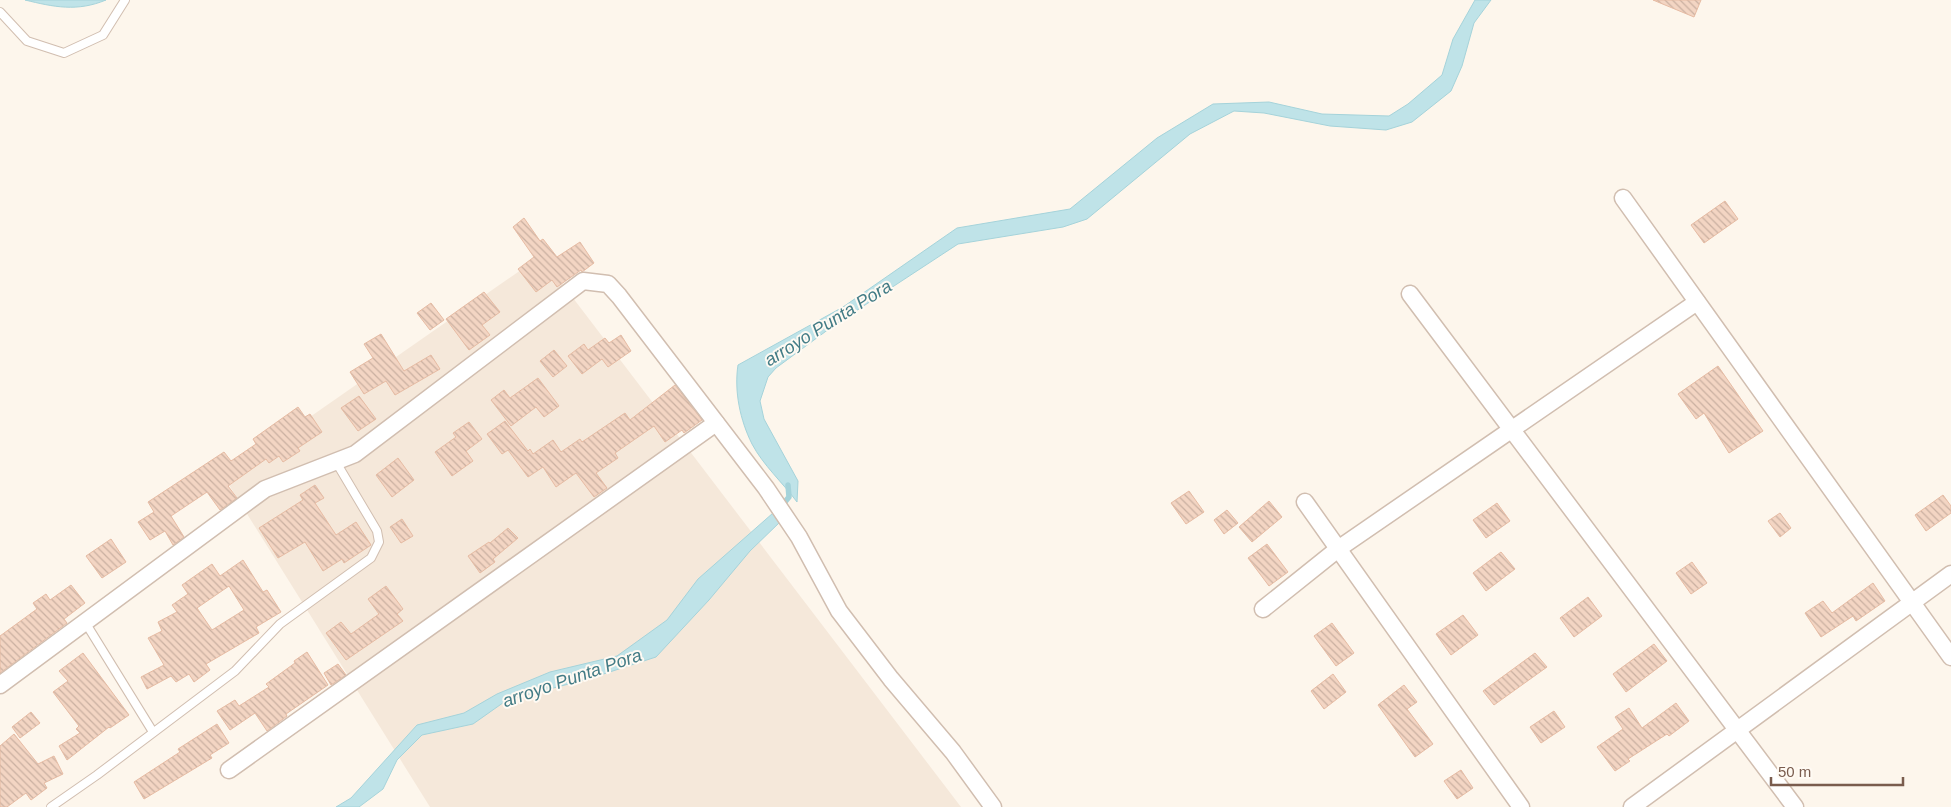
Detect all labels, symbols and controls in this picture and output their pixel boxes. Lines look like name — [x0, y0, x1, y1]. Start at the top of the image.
water label: arroyo Punta Pora — [761, 276, 895, 370]
water label: arroyo Punta Pora — [500, 645, 644, 711]
scale bar — [1771, 754, 1904, 786]
text: 50 m — [1778, 763, 1811, 780]

